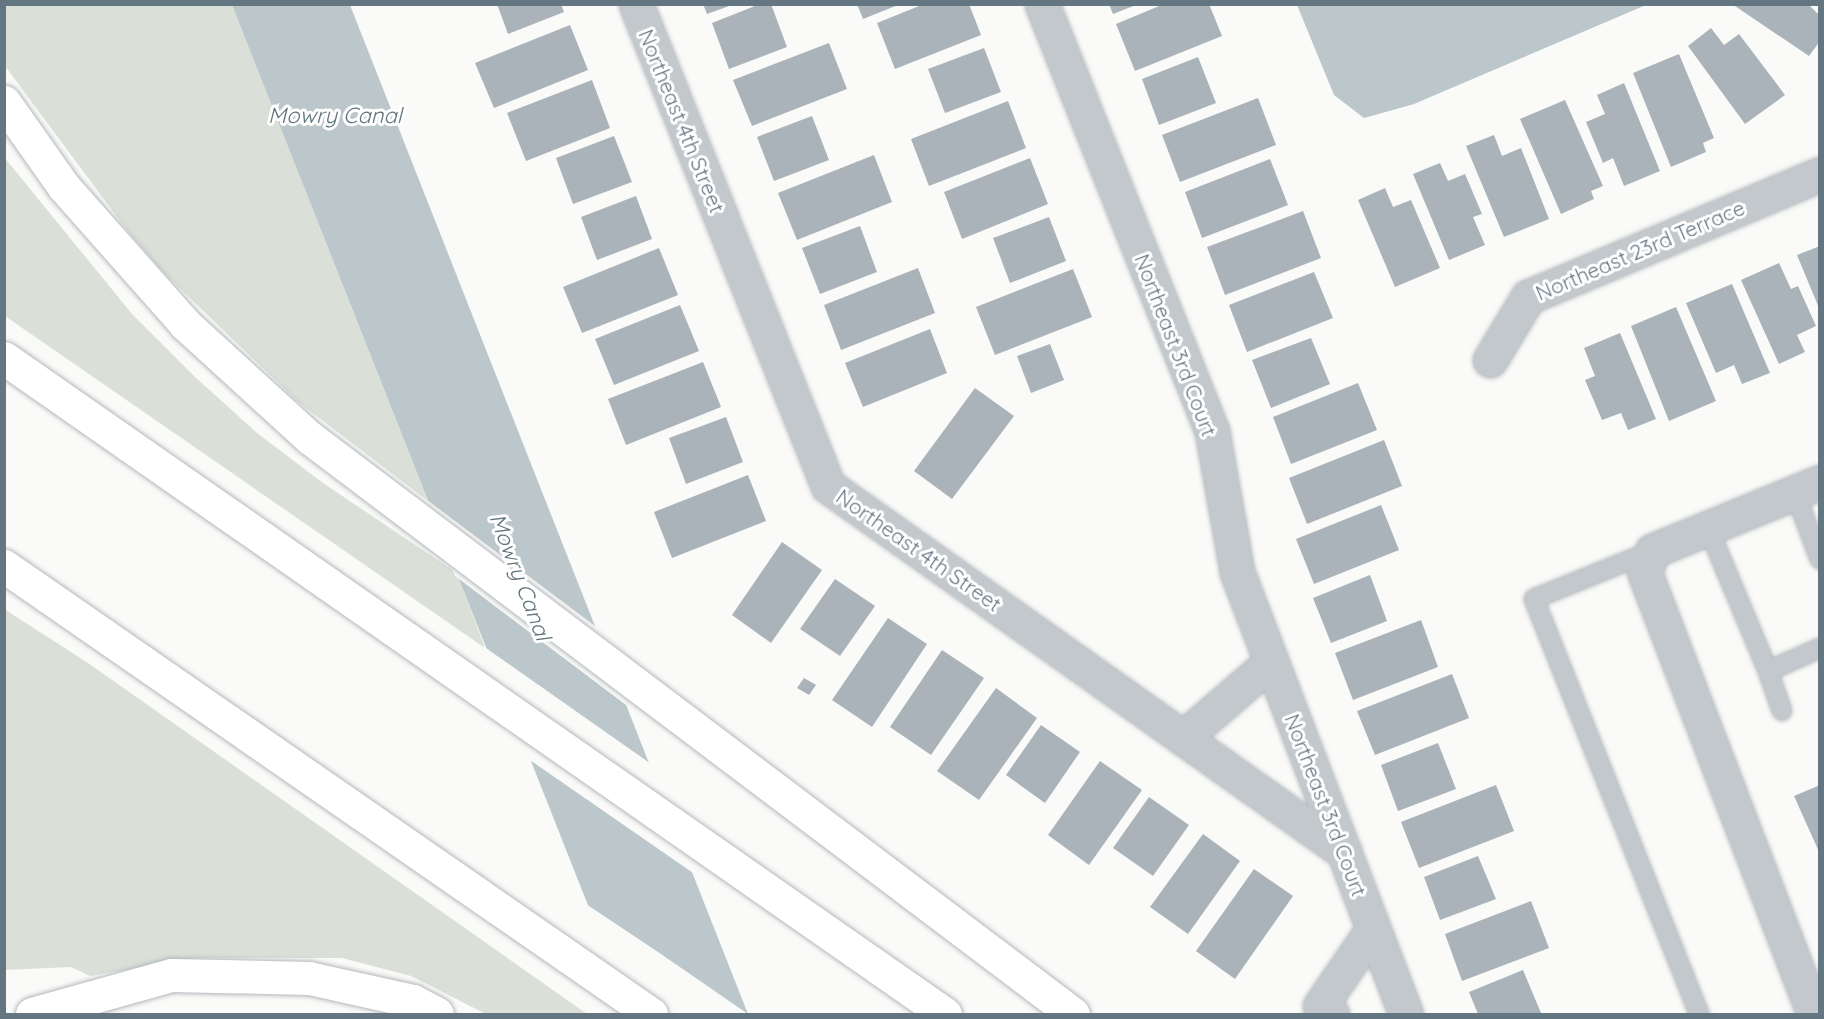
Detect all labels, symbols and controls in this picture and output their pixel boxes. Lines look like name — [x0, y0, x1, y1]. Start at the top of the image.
street label: Northeast 4th Street — [634, 26, 730, 216]
water label: Mowry Canal — [268, 103, 402, 129]
street label: Northeast 23rd Terrace — [1532, 195, 1748, 305]
street label: Northeast 3rd Court — [1130, 250, 1222, 440]
street label: Northeast 4th Street — [832, 484, 1006, 616]
water label: Mowry Canal — [484, 510, 556, 644]
street label: Northeast 3rd Court — [1280, 710, 1372, 900]

